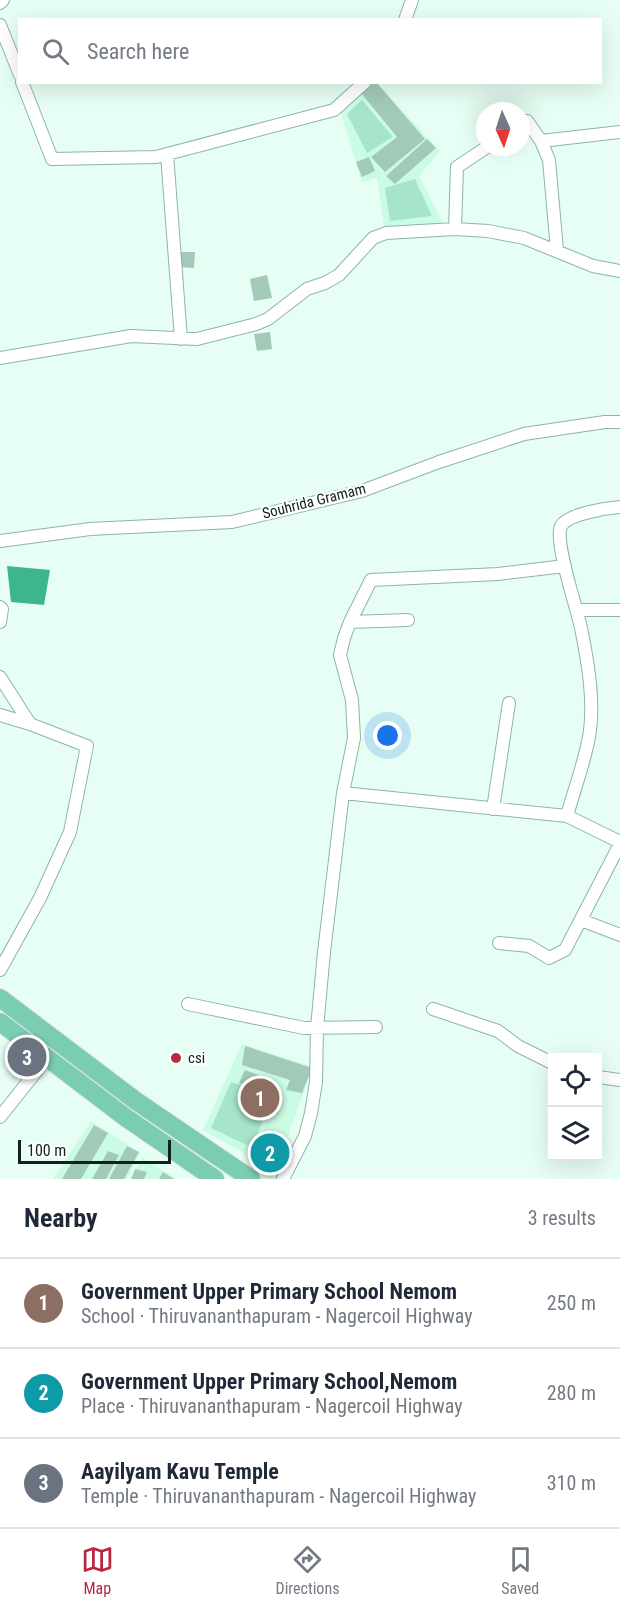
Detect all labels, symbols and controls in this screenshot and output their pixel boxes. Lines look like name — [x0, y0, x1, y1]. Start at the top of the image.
search box — [18, 18, 602, 84]
icon: search — [39, 35, 72, 68]
text: Search here — [87, 39, 189, 64]
north arrow — [476, 102, 530, 156]
street label: Souhrida Gramam — [260, 479, 368, 523]
your location — [373, 721, 402, 750]
pin: 3 — [8, 1034, 46, 1080]
place label: csi — [188, 1049, 205, 1067]
marker: csi — [169, 1051, 183, 1065]
map controls — [548, 1053, 602, 1161]
button: locate — [548, 1053, 602, 1107]
pin: 1 — [240, 1076, 280, 1120]
button: layers — [548, 1107, 602, 1161]
pin: 2 — [250, 1130, 290, 1176]
scale bar — [18, 1137, 171, 1164]
text: 100 m — [27, 1141, 66, 1160]
text: Nearby — [24, 1203, 98, 1233]
text: 3 results — [528, 1206, 596, 1230]
text: Government Upper Primary School Nemom — [81, 1279, 457, 1304]
text: 1 — [38, 1291, 49, 1315]
text: 250 m — [547, 1291, 596, 1315]
text: School · Thiruvananthapuram - Nagercoil Highway — [81, 1304, 473, 1328]
text: Government Upper Primary School,Nemom — [81, 1369, 457, 1394]
text: 2 — [38, 1381, 49, 1405]
text: 280 m — [547, 1381, 596, 1405]
text: Place · Thiruvananthapuram - Nagercoil Highway — [81, 1394, 463, 1418]
text: Aayilyam Kavu Temple — [81, 1459, 279, 1484]
text: 3 — [38, 1471, 49, 1495]
text: 310 m — [547, 1471, 596, 1495]
text: Temple · Thiruvananthapuram - Nagercoil Highway — [81, 1484, 476, 1508]
tab: Map — [81, 1543, 114, 1598]
tab: Directions — [276, 1543, 339, 1598]
tab: Saved — [501, 1543, 539, 1598]

